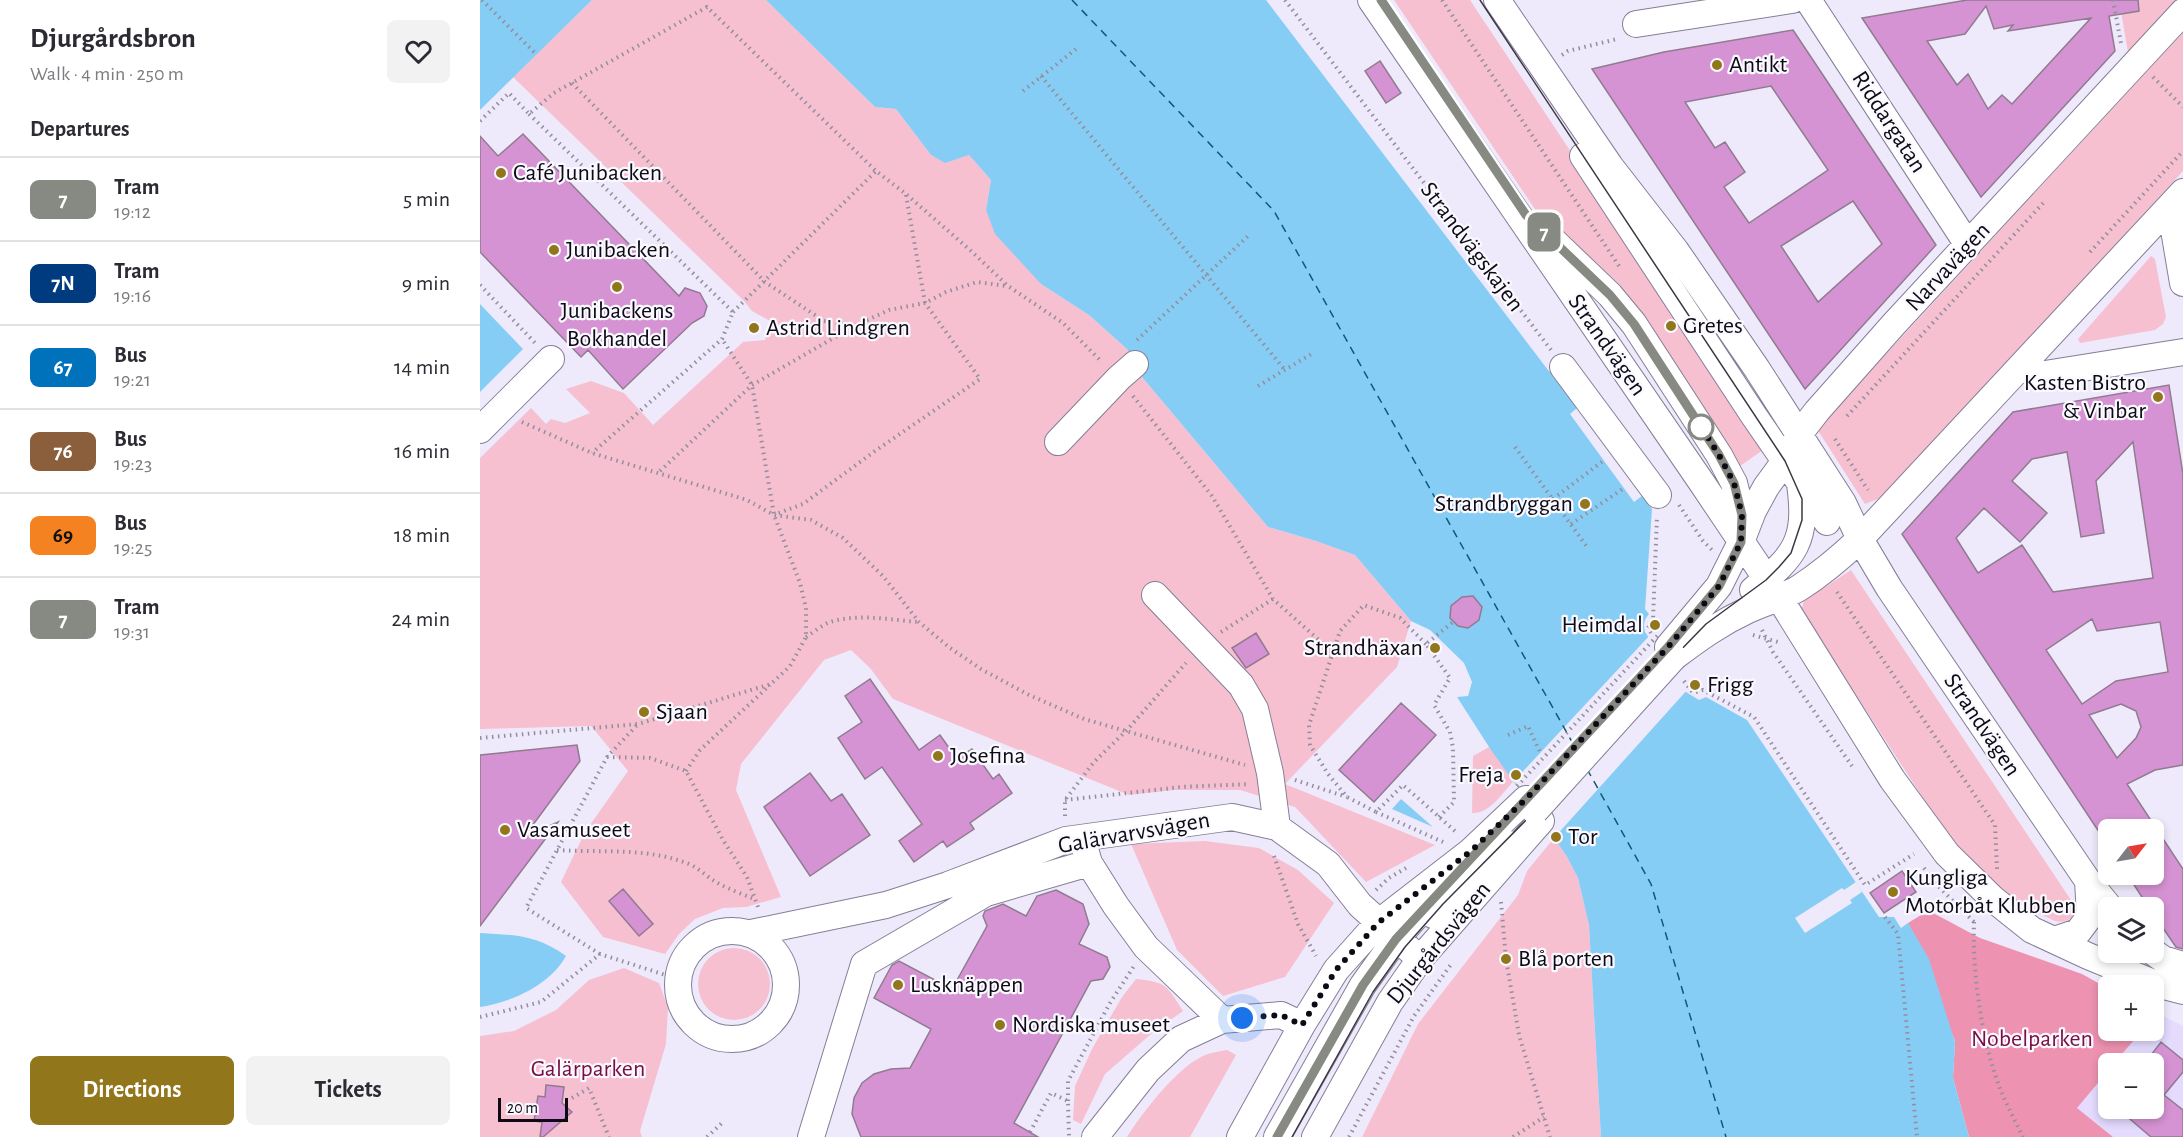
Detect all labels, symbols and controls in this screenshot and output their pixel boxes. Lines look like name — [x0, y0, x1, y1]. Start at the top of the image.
button: heart — [387, 20, 450, 83]
text: Djurgårdsbron — [30, 25, 196, 53]
place label: Antikt — [1729, 53, 1787, 77]
marker: Antikt — [1710, 58, 1724, 72]
text: Walk · 4 min · 250 m — [30, 64, 184, 84]
street label: Riddargatan — [1847, 67, 1931, 177]
text: Departures — [30, 118, 130, 140]
place label: Café Junibacken — [513, 161, 662, 185]
marker: Café Junibacken — [494, 166, 508, 180]
text: Tram — [114, 176, 159, 198]
street label: Strandvägskajen — [1416, 178, 1528, 316]
text: 5 min — [403, 188, 450, 210]
text: 7 — [58, 189, 68, 210]
text: 19:12 — [114, 202, 151, 222]
line badge: 7 — [1524, 212, 1564, 252]
street label: Narvavägen — [1901, 218, 1995, 316]
text: 7 — [1539, 222, 1549, 243]
place label: Junibacken — [566, 238, 670, 262]
marker: Junibacken — [547, 243, 561, 257]
text: Tram — [114, 260, 159, 282]
text: 9 min — [402, 272, 450, 294]
text: 7N — [51, 273, 75, 294]
marker: Junibackens Bokhandel — [610, 280, 624, 294]
text: 19:16 — [114, 286, 151, 306]
street label: Strandvägen — [1563, 290, 1651, 400]
place label: Junibackens Bokhandel — [561, 299, 673, 351]
place label: Gretes — [1683, 314, 1743, 338]
place label: Astrid Lindgren — [766, 316, 910, 340]
marker: Gretes — [1664, 319, 1678, 333]
marker: Astrid Lindgren — [747, 321, 761, 335]
text: Bus — [114, 344, 147, 366]
text: 14 min — [394, 356, 450, 378]
text: 67 — [53, 357, 73, 378]
text: 19:21 — [114, 370, 151, 390]
place label: Kasten Bistro & Vinbar — [2024, 371, 2146, 423]
marker: Kasten Bistro & Vinbar — [2151, 390, 2165, 404]
unlabelled marker — [1688, 414, 1714, 440]
text: Bus — [114, 428, 147, 450]
text: 16 min — [394, 440, 450, 462]
text: 76 — [53, 441, 73, 462]
text: 19:23 — [114, 454, 152, 474]
place label: Strandbryggan — [1435, 492, 1573, 516]
marker: Strandbryggan — [1578, 497, 1592, 511]
text: Bus — [114, 512, 147, 534]
text: 18 min — [394, 524, 450, 546]
text: 69 — [53, 525, 73, 546]
text: 19:25 — [114, 538, 152, 558]
text: Tram — [114, 596, 159, 618]
text: 24 min — [392, 608, 450, 630]
text: 7 — [58, 609, 68, 630]
place label: Heimdal — [1562, 613, 1643, 637]
marker: Heimdal — [1648, 618, 1662, 632]
text: 19:31 — [114, 622, 150, 642]
place label: Strandhäxan — [1304, 636, 1423, 660]
marker: Strandhäxan — [1428, 641, 1442, 655]
street label: Strandvägen — [1939, 669, 2025, 781]
place label: Frigg — [1707, 673, 1754, 697]
marker: Frigg — [1688, 678, 1702, 692]
place label: Sjaan — [656, 700, 708, 724]
marker: Sjaan — [637, 705, 651, 719]
place label: Josefina — [950, 744, 1025, 768]
marker: Josefina — [931, 749, 945, 763]
place label: Freja — [1458, 763, 1504, 787]
marker: Freja — [1509, 768, 1523, 782]
street label: Galärvarvsvägen — [1056, 808, 1212, 858]
place label: Vasamuseet — [517, 818, 631, 842]
north arrow — [2098, 819, 2164, 885]
map controls — [2098, 819, 2164, 1119]
marker: Vasamuseet — [498, 823, 512, 837]
place label: Tor — [1568, 825, 1598, 849]
marker: Tor — [1549, 830, 1563, 844]
place label: Kungliga Motorbåt Klubben — [1905, 866, 2076, 918]
street label: Djurgårdsvägen — [1383, 877, 1495, 1009]
marker: Kungliga Motorbåt Klubben — [1886, 885, 1900, 899]
button: layers — [2098, 897, 2164, 963]
place label: Blå porten — [1518, 947, 1614, 971]
marker: Blå porten — [1499, 952, 1513, 966]
place label: Lusknäppen — [910, 973, 1023, 997]
button: + — [2098, 975, 2164, 1041]
marker: Lusknäppen — [891, 978, 905, 992]
your location — [1227, 1003, 1257, 1033]
place label: Nordiska museet — [1012, 1013, 1170, 1037]
marker: Nordiska museet — [993, 1018, 1007, 1032]
park label: Nobelparken — [1971, 1027, 2093, 1051]
button: − — [2098, 1053, 2164, 1119]
button: Directions — [30, 1056, 234, 1125]
button: Tickets — [246, 1056, 450, 1125]
park label: Galärparken — [531, 1057, 645, 1081]
scale bar — [498, 1095, 568, 1122]
text: 20 m — [507, 1100, 538, 1116]

